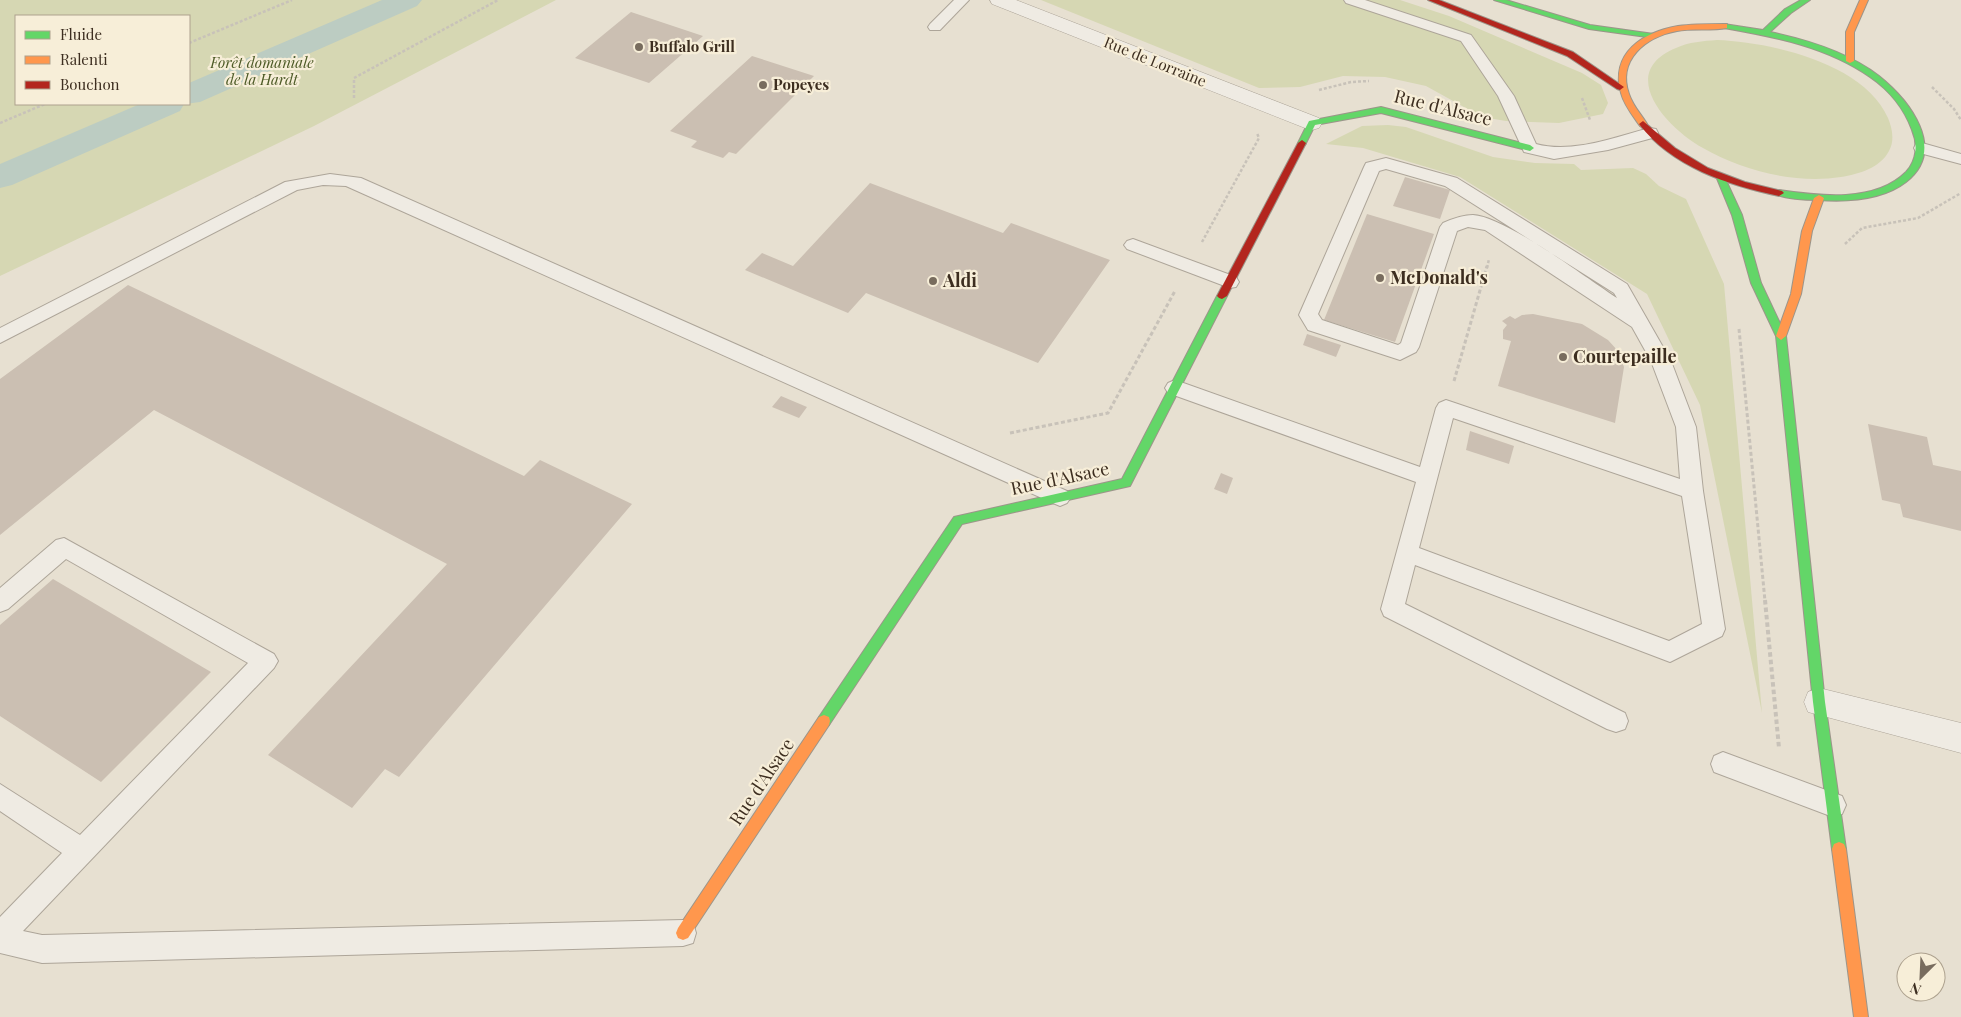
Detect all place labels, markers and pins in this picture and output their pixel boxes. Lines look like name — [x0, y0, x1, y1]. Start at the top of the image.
place label: Buffalo Grill — [649, 36, 735, 56]
marker: Buffalo Grill — [633, 41, 645, 53]
place label: Popeyes — [773, 74, 829, 94]
marker: Popeyes — [757, 79, 769, 91]
place label: McDonald's — [1390, 265, 1488, 289]
place label: Aldi — [942, 268, 977, 292]
marker: McDonald's — [1374, 272, 1386, 284]
marker: Aldi — [927, 275, 939, 287]
place label: Courtepaille — [1573, 344, 1677, 368]
marker: Courtepaille — [1557, 351, 1569, 363]

